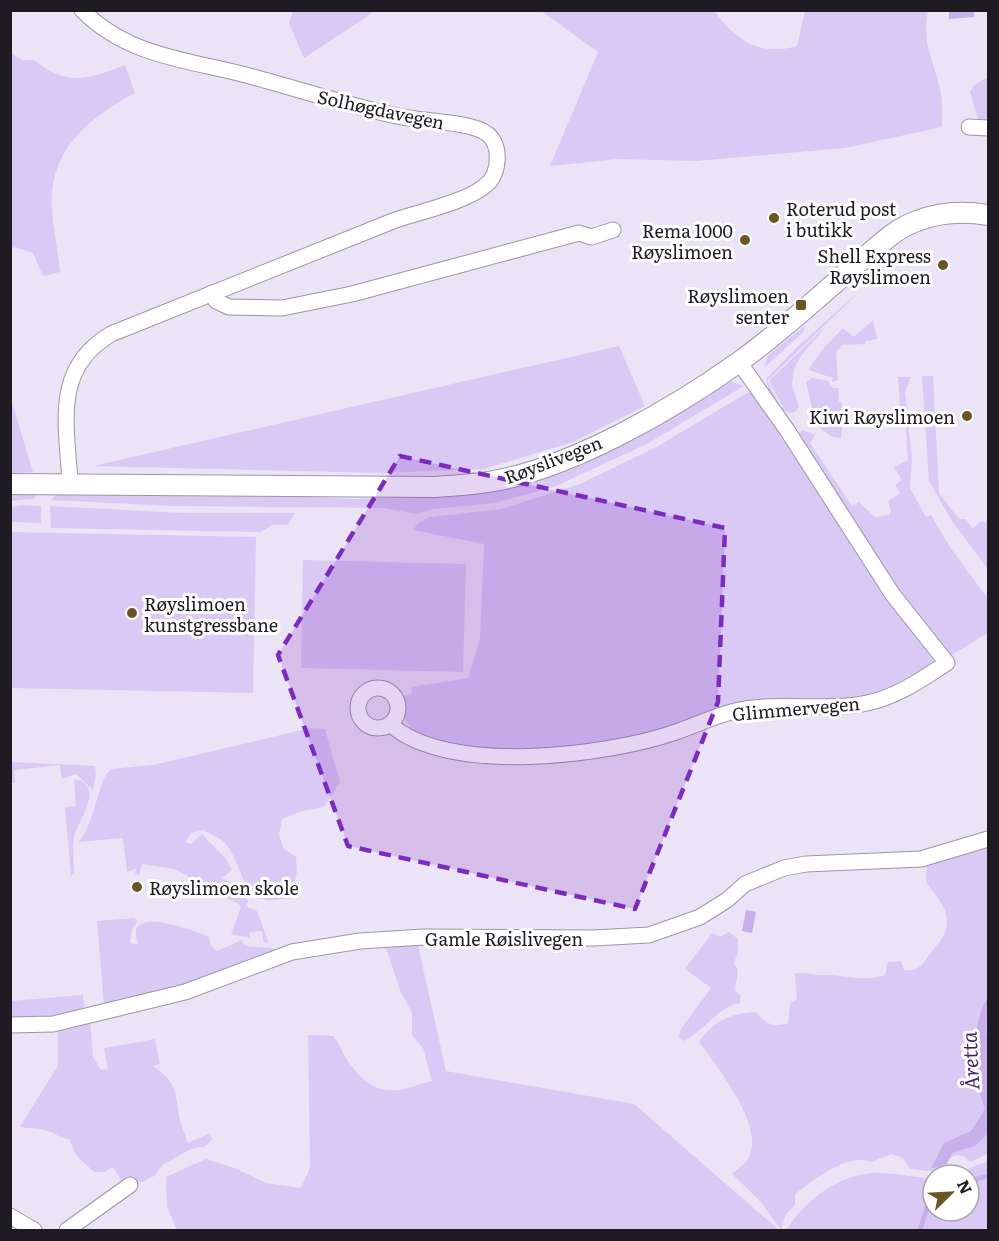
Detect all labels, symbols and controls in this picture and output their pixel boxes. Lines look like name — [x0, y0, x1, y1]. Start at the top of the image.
street label: Solhøgdavegen — [315, 82, 447, 136]
place label: Roterud post i butikk — [786, 195, 897, 243]
marker: Roterud post i butikk — [767, 211, 781, 225]
place label: Rema 1000 Røyslimoen — [631, 217, 733, 265]
marker: Rema 1000 Røyslimoen — [738, 233, 752, 247]
place label: Shell Express Røyslimoen — [817, 242, 931, 290]
marker: Shell Express Røyslimoen — [936, 258, 950, 272]
place label: Røyslimoen senter — [687, 282, 789, 330]
marker: Røyslimoen senter — [794, 298, 808, 312]
place label: Kiwi Røyslimoen — [809, 403, 955, 430]
marker: Kiwi Røyslimoen — [960, 409, 974, 423]
street label: Røyslivegen — [500, 428, 606, 490]
place label: Røyslimoen kunstgressbane — [144, 590, 278, 638]
marker: Røyslimoen kunstgressbane — [125, 606, 139, 620]
street label: Glimmervegen — [731, 689, 861, 727]
place label: Røyslimoen skole — [149, 874, 299, 901]
marker: Røyslimoen skole — [130, 880, 144, 894]
street label: Gamle Røislivegen — [425, 925, 583, 952]
water label: Åretta — [952, 1030, 986, 1091]
north arrow — [921, 1163, 981, 1223]
text: N — [952, 1175, 979, 1198]

